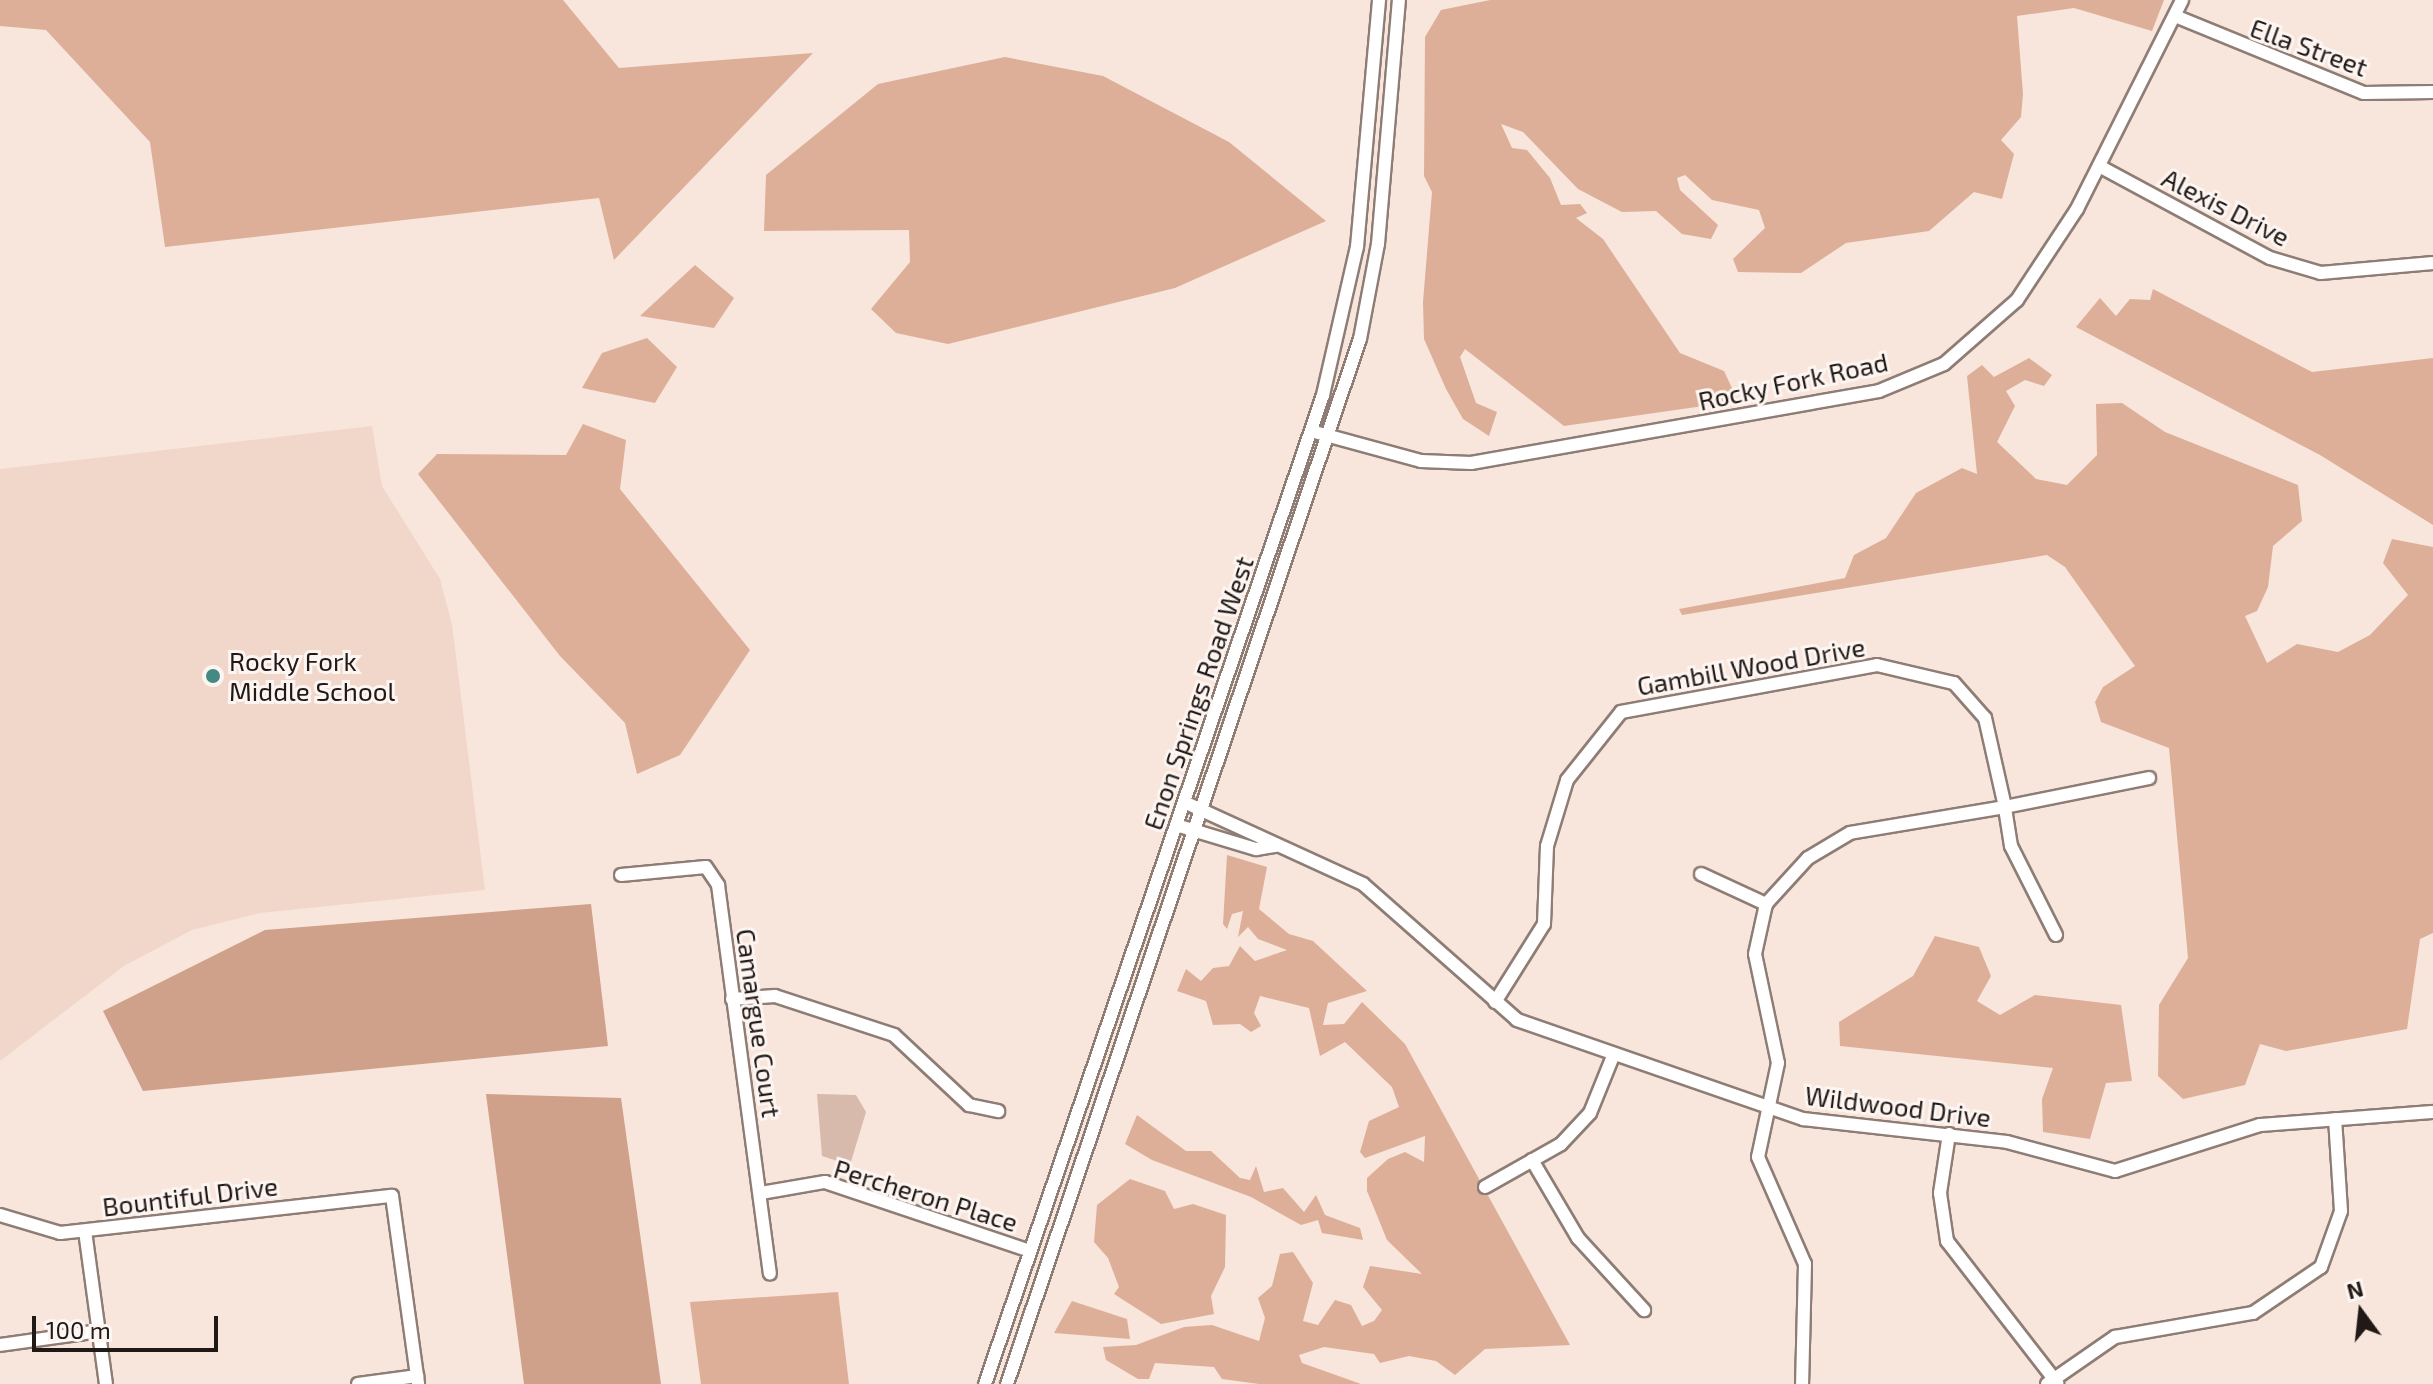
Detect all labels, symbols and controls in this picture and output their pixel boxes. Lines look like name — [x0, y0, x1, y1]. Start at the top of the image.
street label: Ella Street — [2246, 11, 2372, 83]
street label: Alexis Drive — [2157, 162, 2295, 252]
street label: Rocky Fork Road — [1695, 346, 1891, 416]
street label: Enon Springs Road West — [1136, 552, 1260, 834]
street label: Gambill Wood Drive — [1634, 630, 1868, 702]
place label: Rocky Fork Middle School — [229, 645, 395, 706]
marker: Rocky Fork Middle School — [204, 667, 222, 685]
street label: Camargue Court — [730, 927, 788, 1119]
street label: Wildwood Drive — [1803, 1079, 1993, 1133]
street label: Percheron Place — [830, 1152, 1022, 1238]
street label: Bountiful Drive — [100, 1170, 280, 1222]
north arrow — [2321, 1272, 2401, 1352]
text: N — [2344, 1274, 2366, 1303]
scale bar — [36, 1300, 222, 1350]
text: 100 m — [46, 1315, 111, 1344]

